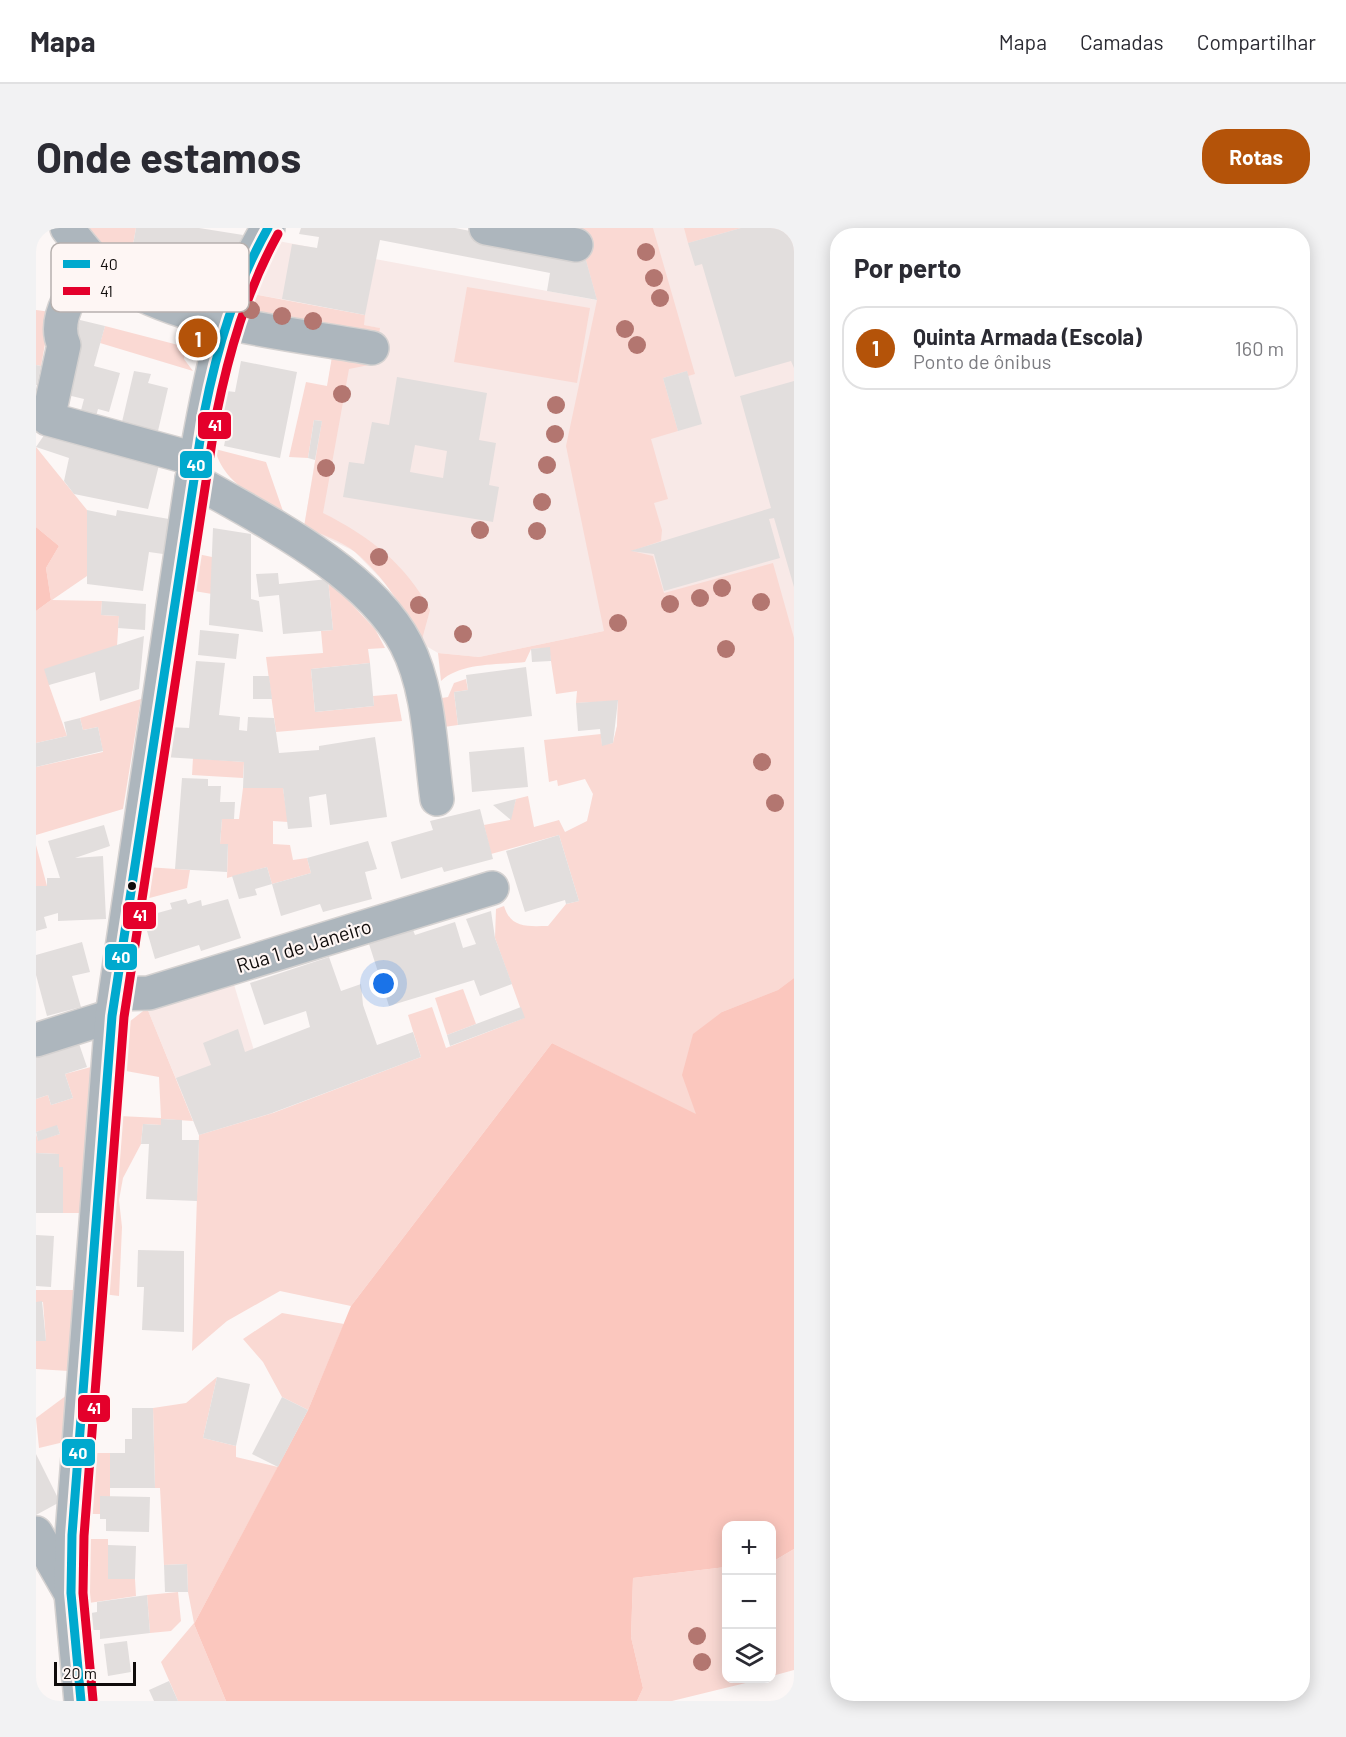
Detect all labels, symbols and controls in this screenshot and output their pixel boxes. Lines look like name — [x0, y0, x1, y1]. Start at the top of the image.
text: Mapa — [30, 24, 96, 58]
text: Mapa — [999, 29, 1047, 54]
text: Camadas — [1080, 29, 1164, 54]
text: Compartilhar — [1197, 29, 1316, 54]
button: Rotas — [1202, 129, 1310, 184]
text: Onde estamos — [36, 131, 301, 181]
legend — [51, 243, 249, 312]
text: Por perto — [854, 252, 962, 283]
text: 40 — [100, 254, 118, 273]
text: 41 — [100, 281, 113, 300]
pin: 1 — [178, 316, 218, 360]
text: Quinta Armada (Escola) — [913, 323, 1142, 349]
text: 1 — [872, 336, 879, 360]
text: 160 m — [1235, 336, 1284, 360]
text: Ponto de ônibus — [913, 349, 1051, 373]
line badge: 41 — [197, 411, 232, 440]
text: 41 — [208, 415, 222, 434]
line badge: 40 — [179, 450, 213, 479]
text: 40 — [187, 455, 205, 474]
unlabelled marker — [126, 880, 138, 892]
line badge: 41 — [122, 901, 157, 930]
text: 41 — [133, 905, 147, 924]
street label: Rua 1 de Janeiro — [233, 913, 374, 977]
line badge: 40 — [104, 943, 138, 971]
text: 40 — [112, 947, 130, 966]
your location — [369, 969, 398, 998]
line badge: 41 — [77, 1394, 111, 1423]
text: 41 — [87, 1398, 101, 1417]
line badge: 40 — [61, 1438, 96, 1467]
text: 40 — [69, 1443, 87, 1462]
map controls — [722, 1521, 776, 1683]
button: + — [722, 1521, 776, 1575]
button: − — [722, 1575, 776, 1629]
button: layers — [722, 1629, 776, 1683]
scale bar — [54, 1659, 136, 1686]
text: 20 m — [63, 1663, 97, 1682]

